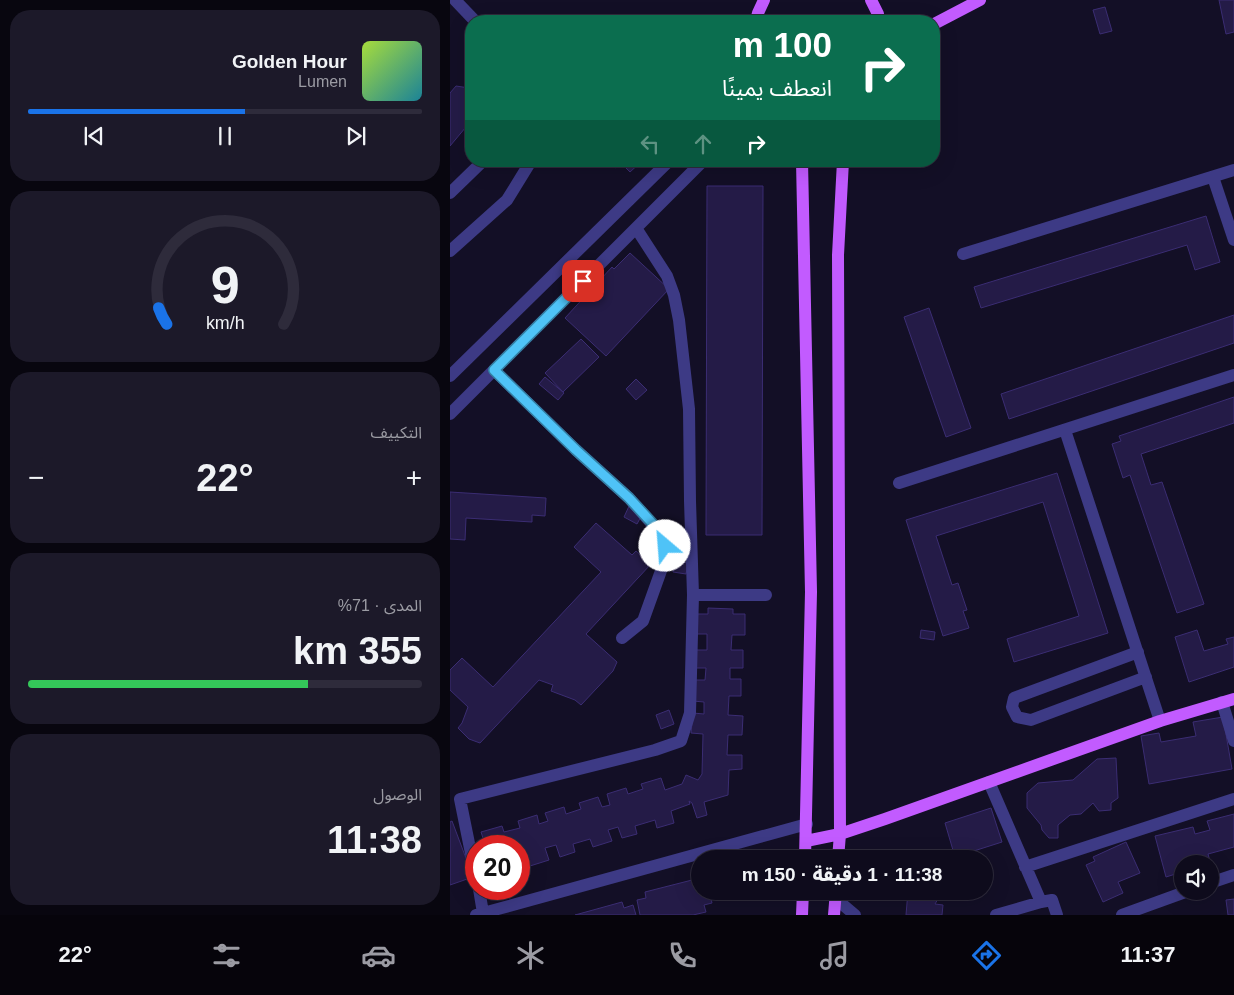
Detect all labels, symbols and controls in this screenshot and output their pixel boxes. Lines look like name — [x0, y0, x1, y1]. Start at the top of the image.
text: 100 m — [733, 25, 832, 64]
icon: right — [850, 35, 915, 100]
text: Golden Hour — [232, 51, 347, 72]
text: Lumen — [298, 73, 347, 90]
text: انعطف يمينًا — [722, 76, 832, 101]
icon: previous — [80, 122, 108, 150]
icon: pause — [211, 122, 239, 150]
icon: next — [342, 122, 370, 150]
icon: left — [636, 130, 664, 158]
icon: ahead — [689, 130, 717, 158]
icon: right — [742, 130, 770, 158]
text: 9 — [211, 256, 239, 314]
pin — [562, 260, 604, 302]
icon: arrive — [569, 267, 597, 295]
text: km/h — [206, 313, 244, 333]
text: التكييف — [370, 424, 422, 441]
text: 22° — [196, 457, 254, 499]
text: − — [28, 462, 44, 493]
text: + — [406, 462, 422, 493]
position arrow — [638, 519, 690, 571]
text: المدى · 71% — [338, 597, 422, 614]
text: 355 km — [293, 630, 422, 672]
text: الوصول — [373, 786, 422, 803]
text: 11:38 — [327, 819, 422, 861]
speed limit sign: 20 — [465, 835, 530, 900]
map controls — [1174, 855, 1219, 900]
button: sound — [1174, 855, 1219, 900]
text: 11:38 · 1 دقيقة · 150 m — [742, 864, 942, 885]
icon: filters — [209, 938, 244, 973]
icon: car — [361, 938, 396, 973]
icon: climate — [513, 938, 548, 973]
icon: phone — [665, 938, 700, 973]
icon: music — [817, 938, 852, 973]
icon: directions — [969, 938, 1004, 973]
text: 22° — [59, 942, 92, 967]
text: 11:37 — [1120, 942, 1176, 967]

